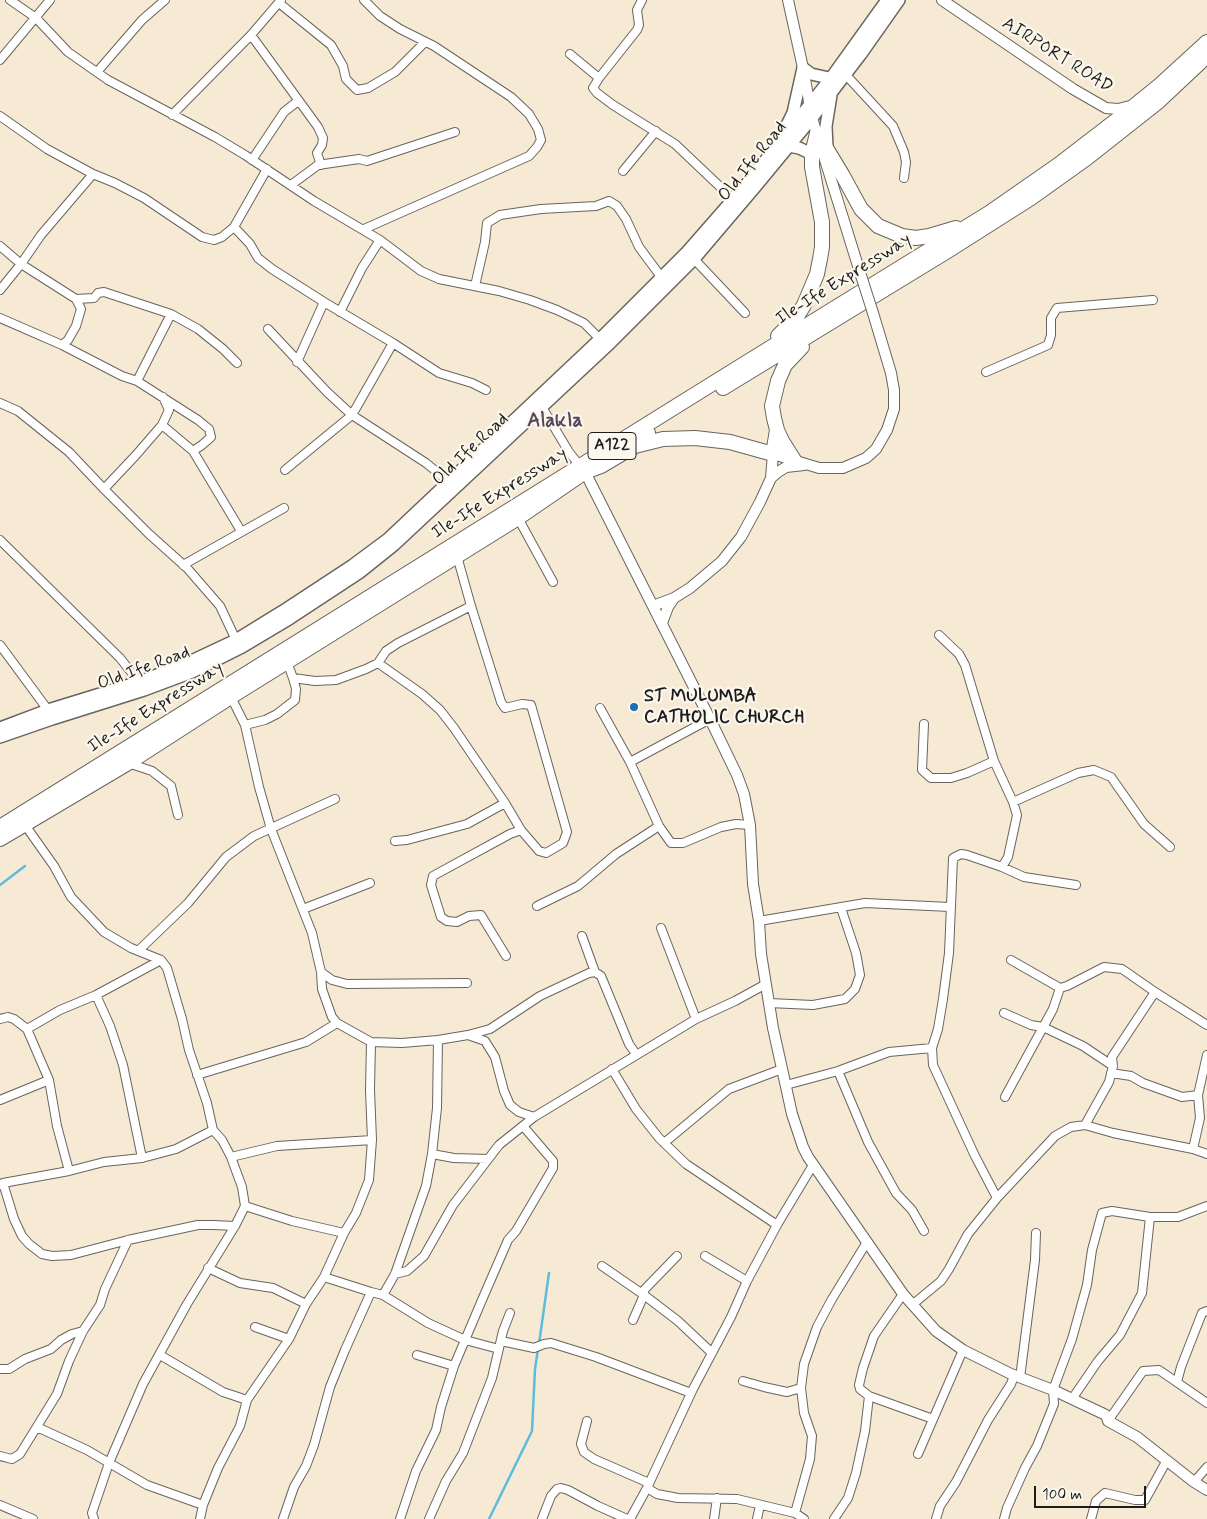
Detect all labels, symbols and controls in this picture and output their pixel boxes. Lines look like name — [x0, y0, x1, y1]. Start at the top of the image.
street label: AIRPORT ROAD — [998, 13, 1116, 99]
street label: Old Ife Road — [714, 118, 792, 206]
street label: Ile-Ife Expressway — [772, 230, 916, 330]
street label: Old Ife Road — [428, 409, 514, 491]
district label: AlakIa — [527, 410, 583, 434]
road number: A122 — [588, 432, 636, 460]
street label: Ile-Ife Expressway — [428, 444, 572, 544]
street label: Old Ife Road — [95, 642, 193, 696]
street label: Ile-Ife Expressway — [84, 658, 228, 758]
place label: ST MULUMBA CATHOLIC CHURCH — [644, 686, 804, 729]
marker: ST MULUMBA CATHOLIC CHURCH — [628, 701, 640, 713]
scale bar — [1037, 1476, 1150, 1508]
text: 100 m — [1042, 1485, 1082, 1505]

